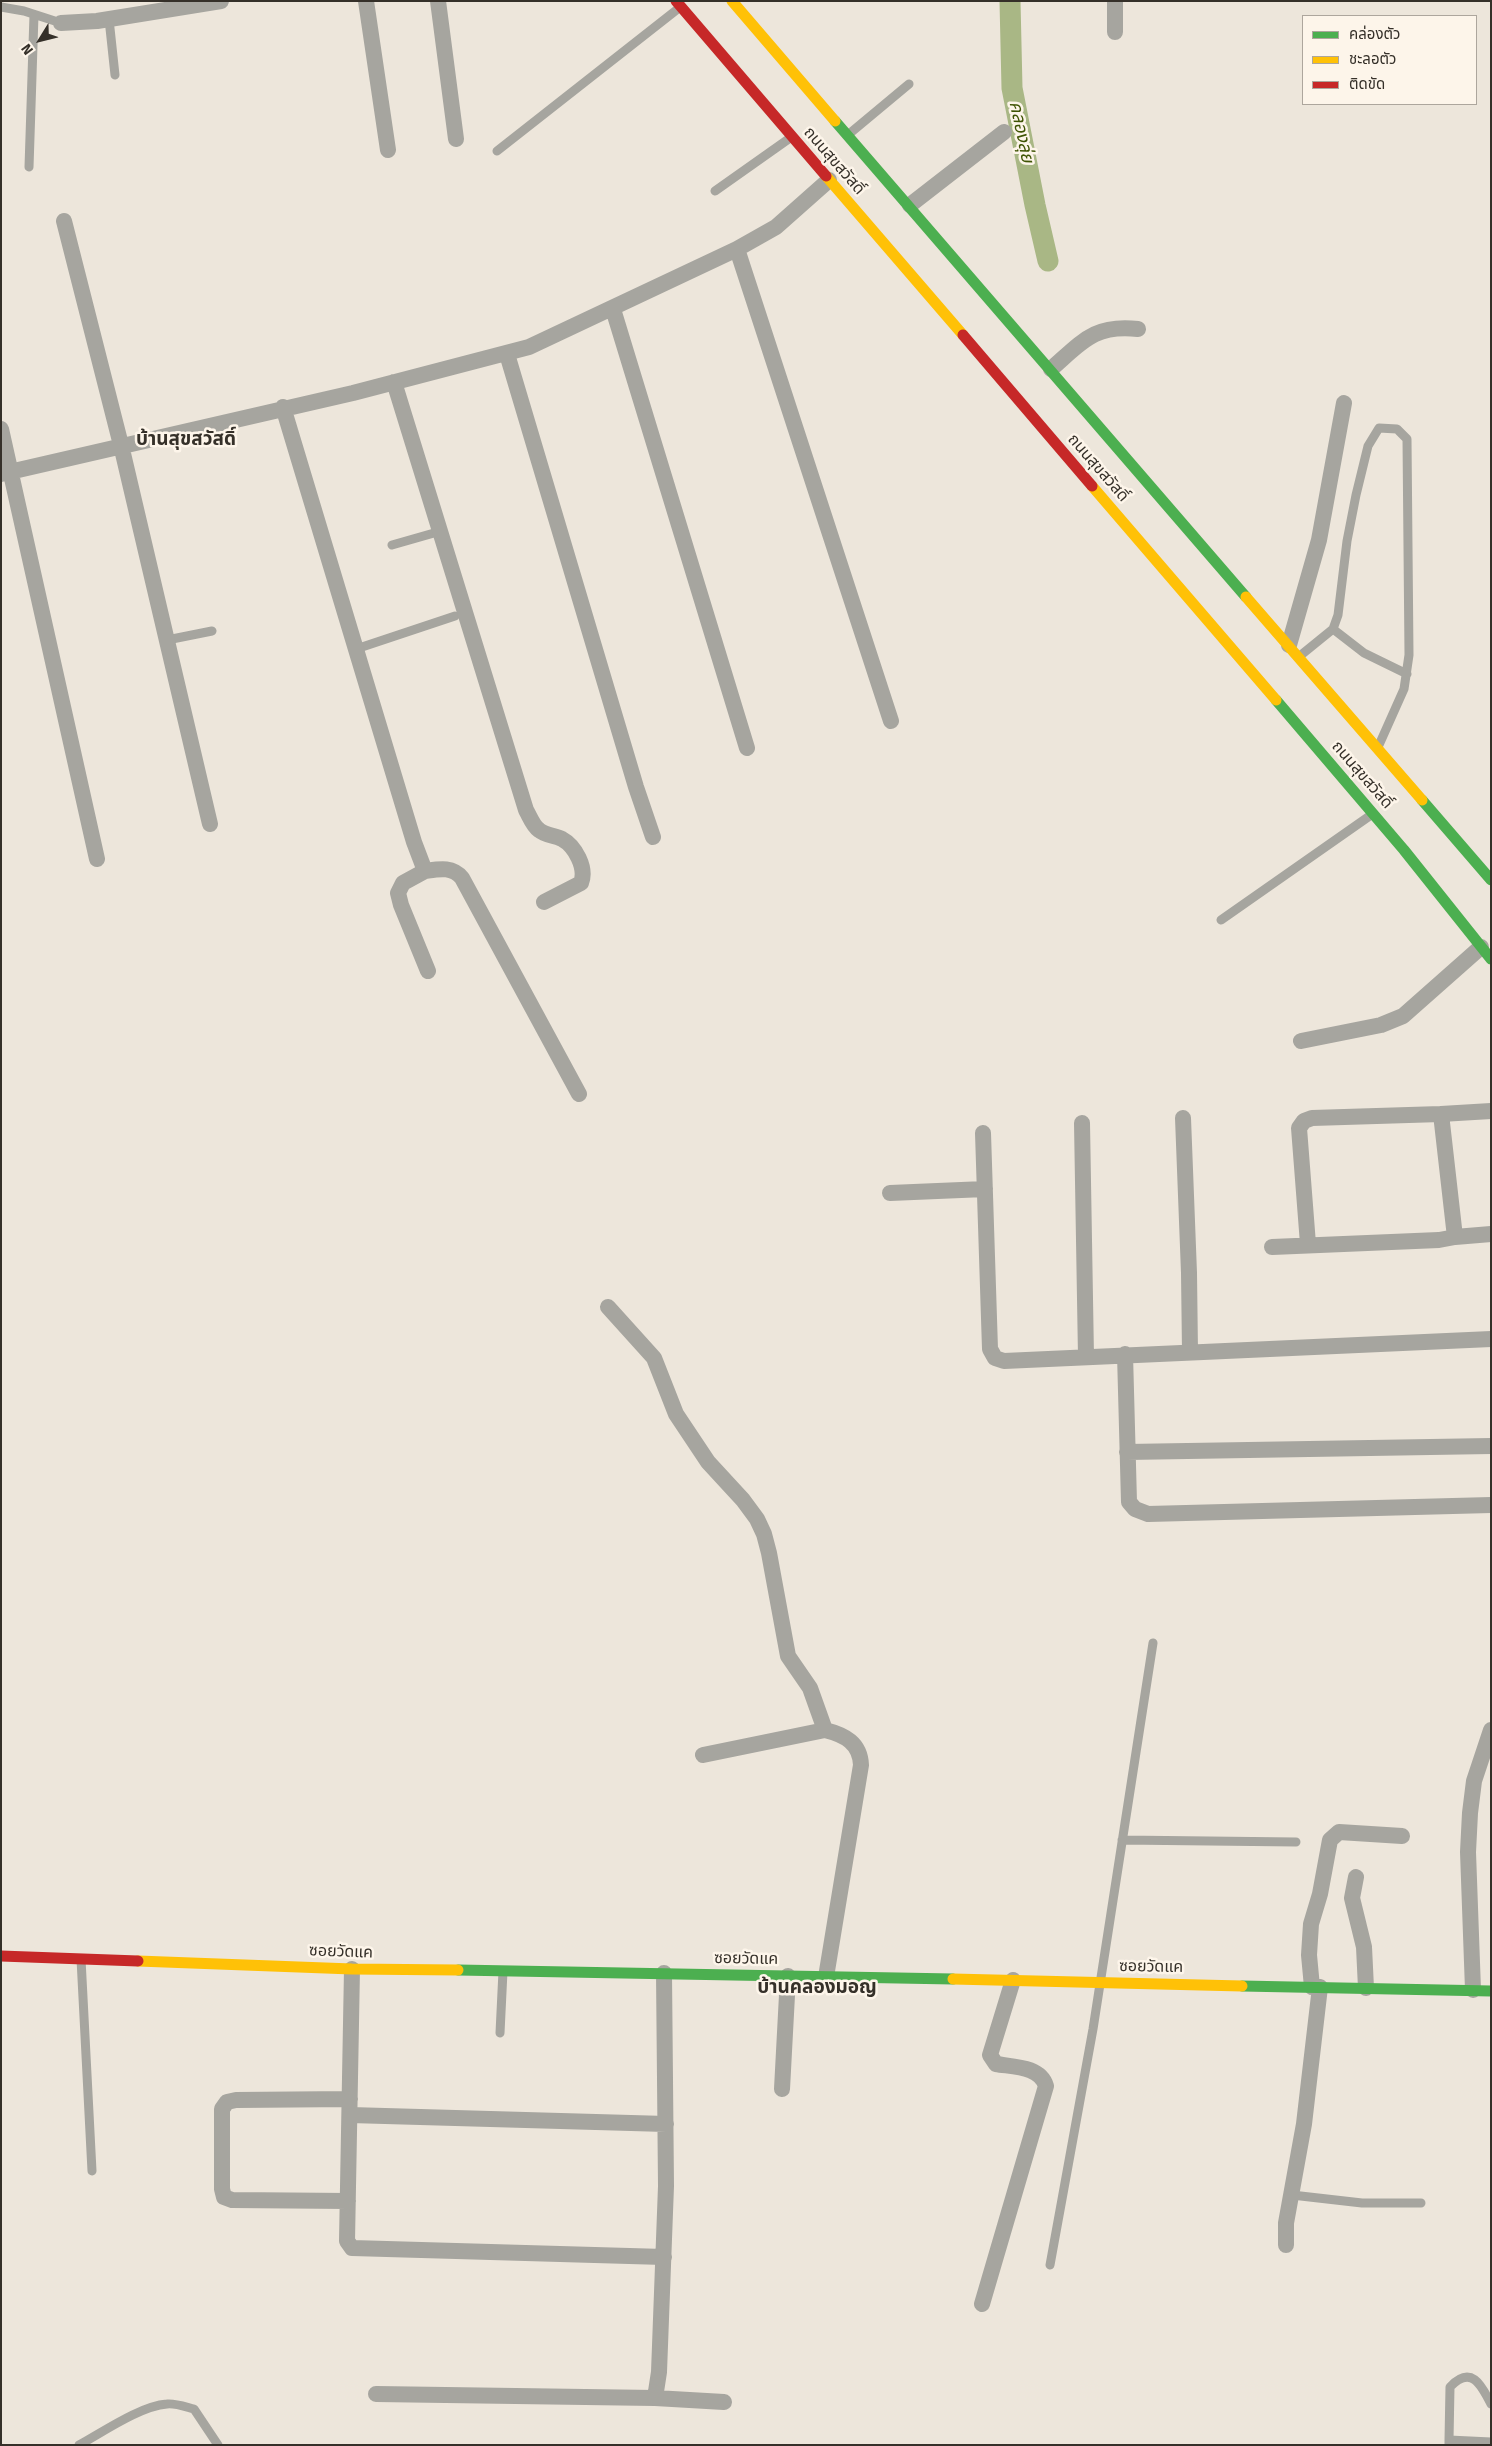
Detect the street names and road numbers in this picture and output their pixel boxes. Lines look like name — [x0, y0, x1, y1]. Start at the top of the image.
street label: ถนนสุขสวัสดิ์ — [799, 123, 869, 199]
street label: ถนนสุขสวัสดิ์ — [1063, 430, 1133, 506]
street label: ถนนสุขสวัสดิ์ — [1327, 737, 1397, 813]
street label: ซอยวัดแค — [309, 1941, 373, 1963]
street label: ซอยวัดแค — [714, 1949, 778, 1969]
street label: ซอยวัดแค — [1119, 1957, 1183, 1977]

